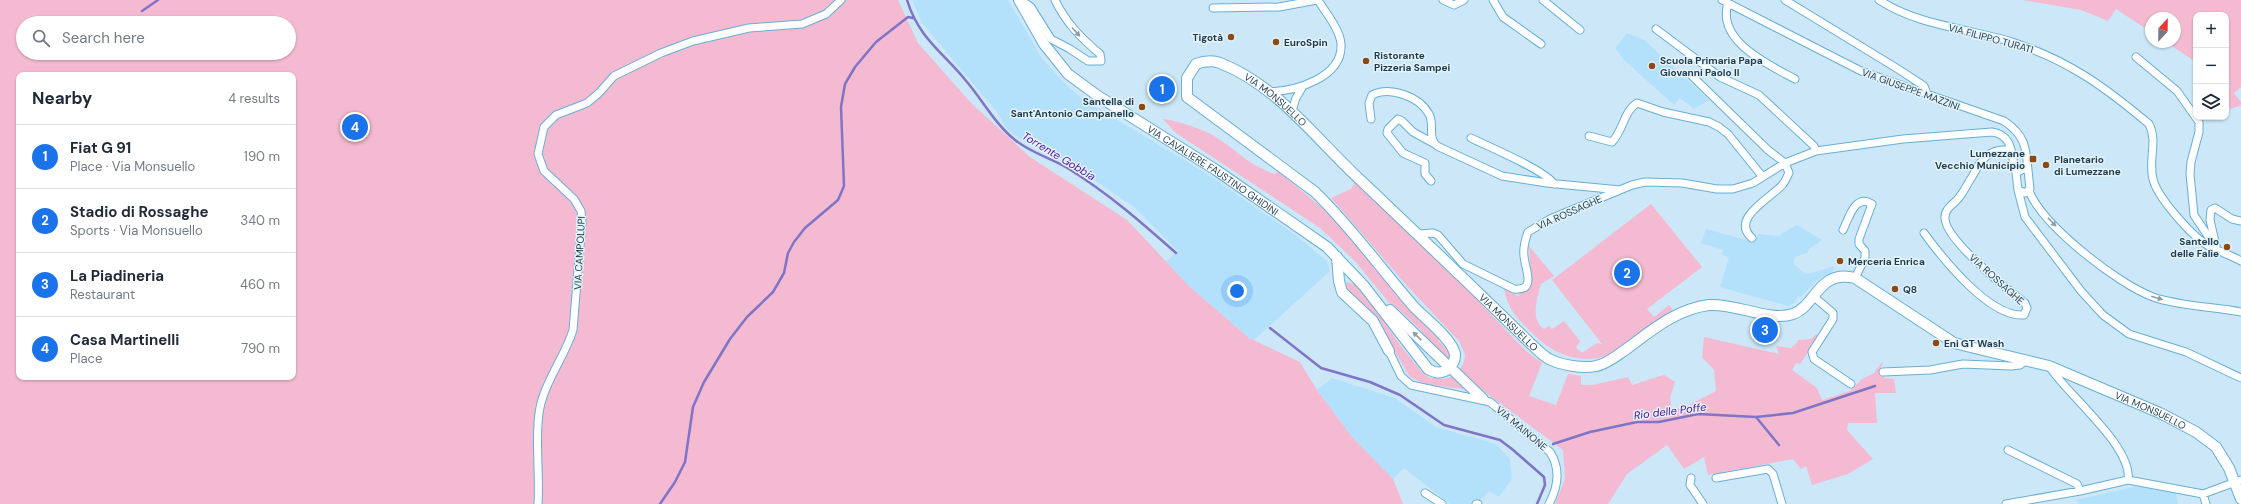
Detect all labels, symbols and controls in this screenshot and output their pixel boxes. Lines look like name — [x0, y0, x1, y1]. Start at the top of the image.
north arrow — [2145, 12, 2181, 48]
map controls — [2193, 12, 2229, 120]
button: + — [2193, 12, 2229, 48]
search box — [16, 16, 296, 60]
street label: VIA FILIPPO TURATI — [1947, 21, 2035, 56]
icon: search — [30, 27, 52, 49]
text: Search here — [62, 28, 145, 48]
one-way arrow — [1071, 28, 1080, 37]
place label: Tigotà — [1192, 31, 1223, 44]
marker: Tigotà — [1226, 32, 1236, 42]
place label: EuroSpin — [1284, 36, 1328, 49]
marker: EuroSpin — [1271, 37, 1281, 47]
button: − — [2193, 48, 2229, 84]
place label: Ristorante Pizzeria Sampei — [1374, 49, 1451, 74]
place label: Scuola Primaria Papa Giovanni Paolo II — [1660, 54, 1763, 79]
marker: Ristorante Pizzeria Sampei — [1361, 56, 1371, 66]
marker: Scuola Primaria Papa Giovanni Paolo II — [1647, 61, 1657, 71]
street label: VIA GIUSEPPE MAZZINI — [1860, 66, 1962, 113]
street label: VIA MONSUELLO — [1242, 70, 1309, 129]
pin: 1 — [1149, 74, 1175, 104]
button: layers — [2193, 84, 2229, 120]
text: Nearby — [32, 87, 92, 109]
text: 4 results — [228, 90, 280, 107]
place label: Santella di Sant'Antonio Campanello — [1011, 95, 1134, 120]
marker: Santella di Sant'Antonio Campanello — [1137, 102, 1147, 112]
pin: 4 — [342, 112, 368, 142]
street label: VIA CAVALIERE FAUSTINO GHIDINI — [1145, 122, 1281, 218]
water label: Torrente Gobbia — [1020, 129, 1098, 183]
text: Fiat G 91 — [70, 138, 131, 158]
place label: Lumezzane Vecchio Municipio — [1935, 147, 2025, 172]
text: 1 — [43, 148, 47, 165]
text: 190 m — [244, 148, 280, 165]
place label: Planetario di Lumezzane — [2054, 153, 2121, 178]
marker: Lumezzane Vecchio Municipio — [2028, 154, 2038, 164]
text: Place · Via Monsuello — [70, 158, 195, 175]
marker: Planetario di Lumezzane — [2041, 160, 2051, 170]
street label: VIA ROSSAGHE — [1535, 192, 1604, 233]
text: Stadio di Rossaghe — [70, 202, 209, 222]
text: 2 — [41, 212, 49, 229]
text: 340 m — [240, 212, 280, 229]
street label: VIA CAMPOLUPI — [571, 216, 588, 290]
one-way arrow — [2048, 217, 2057, 227]
text: Sports · Via Monsuello — [70, 222, 203, 239]
place label: Santello delle Falìe — [2170, 235, 2219, 260]
marker: Santello delle Falìe — [2222, 242, 2232, 252]
street label: VIA ROSSAGHE — [1966, 251, 2027, 308]
place label: Merceria Enrica — [1848, 255, 1925, 268]
marker: Merceria Enrica — [1835, 256, 1845, 266]
pin: 2 — [1614, 258, 1640, 288]
text: La Piadineria — [70, 266, 164, 286]
text: 3 — [41, 276, 49, 293]
text: 460 m — [240, 276, 280, 293]
your location — [1227, 281, 1247, 301]
place label: Q8 — [1903, 283, 1917, 296]
marker: Q8 — [1890, 284, 1900, 294]
text: Restaurant — [70, 286, 135, 303]
street label: VIA MONSUELLO — [1476, 291, 1541, 354]
one-way arrow — [2151, 295, 2163, 301]
pin: 3 — [1752, 315, 1778, 345]
text: Casa Martinelli — [70, 330, 179, 350]
one-way arrow — [1412, 332, 1421, 341]
place label: Eni GT Wash — [1944, 337, 2004, 350]
marker: Eni GT Wash — [1931, 338, 1941, 348]
text: 4 — [41, 340, 49, 357]
text: 790 m — [241, 340, 280, 357]
text: Place — [70, 350, 102, 367]
street label: VIA MONSUELLO — [2113, 389, 2189, 433]
water label: Rio delle Poffe — [1633, 400, 1707, 422]
street label: VIA MAINONE — [1493, 403, 1550, 454]

